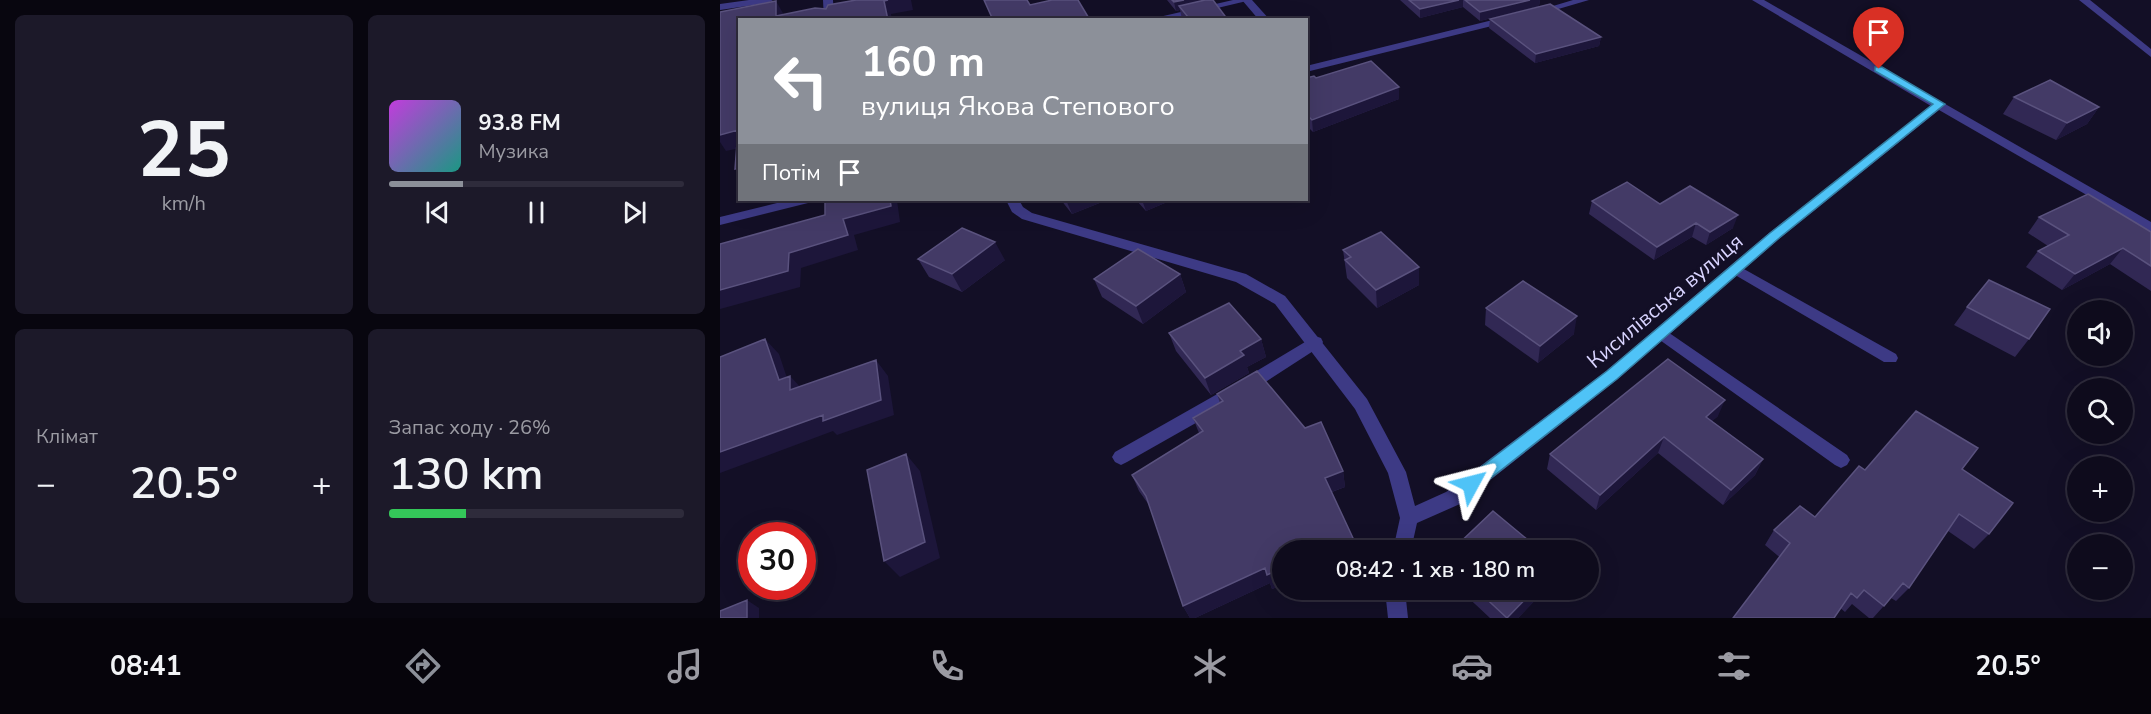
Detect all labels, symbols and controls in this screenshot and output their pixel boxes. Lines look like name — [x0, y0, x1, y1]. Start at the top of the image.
pin — [1853, 7, 1904, 69]
icon: arrive — [1862, 16, 1895, 49]
text: 160 m — [861, 34, 985, 91]
icon: left — [762, 42, 840, 120]
text: вулиця Якова Степового — [861, 88, 1175, 125]
text: 25 — [137, 97, 231, 204]
text: 93.8 FM — [479, 108, 561, 138]
text: Музика — [479, 138, 549, 165]
icon: arrive — [833, 156, 866, 189]
text: Потім — [762, 158, 821, 188]
text: km/h — [162, 190, 206, 217]
icon: previous — [421, 196, 454, 229]
icon: pause — [520, 196, 553, 229]
icon: next — [618, 196, 651, 229]
street label: Кисилівська вулиця — [1581, 227, 1749, 375]
map controls — [2067, 300, 2133, 600]
button: sound — [2067, 300, 2133, 366]
button: search — [2067, 378, 2133, 444]
text: Запас ходу · 26% — [389, 414, 551, 441]
text: Клімат — [36, 423, 98, 450]
text: 130 km — [389, 444, 544, 505]
position arrow — [1439, 452, 1503, 516]
text: 20.5° — [129, 453, 238, 514]
button: + — [2067, 456, 2133, 522]
text: − — [36, 462, 56, 507]
text: + — [312, 462, 331, 507]
speed limit sign: 30 — [738, 522, 816, 600]
button: − — [2067, 534, 2133, 600]
text: 08:42 · 1 хв · 180 m — [1336, 555, 1535, 585]
icon: directions — [402, 645, 444, 687]
icon: music — [664, 645, 706, 687]
icon: phone — [926, 645, 968, 687]
icon: climate — [1189, 645, 1231, 687]
icon: car — [1451, 645, 1493, 687]
icon: filters — [1713, 645, 1755, 687]
text: 08:41 — [110, 648, 182, 685]
text: 20.5° — [1975, 648, 2041, 685]

